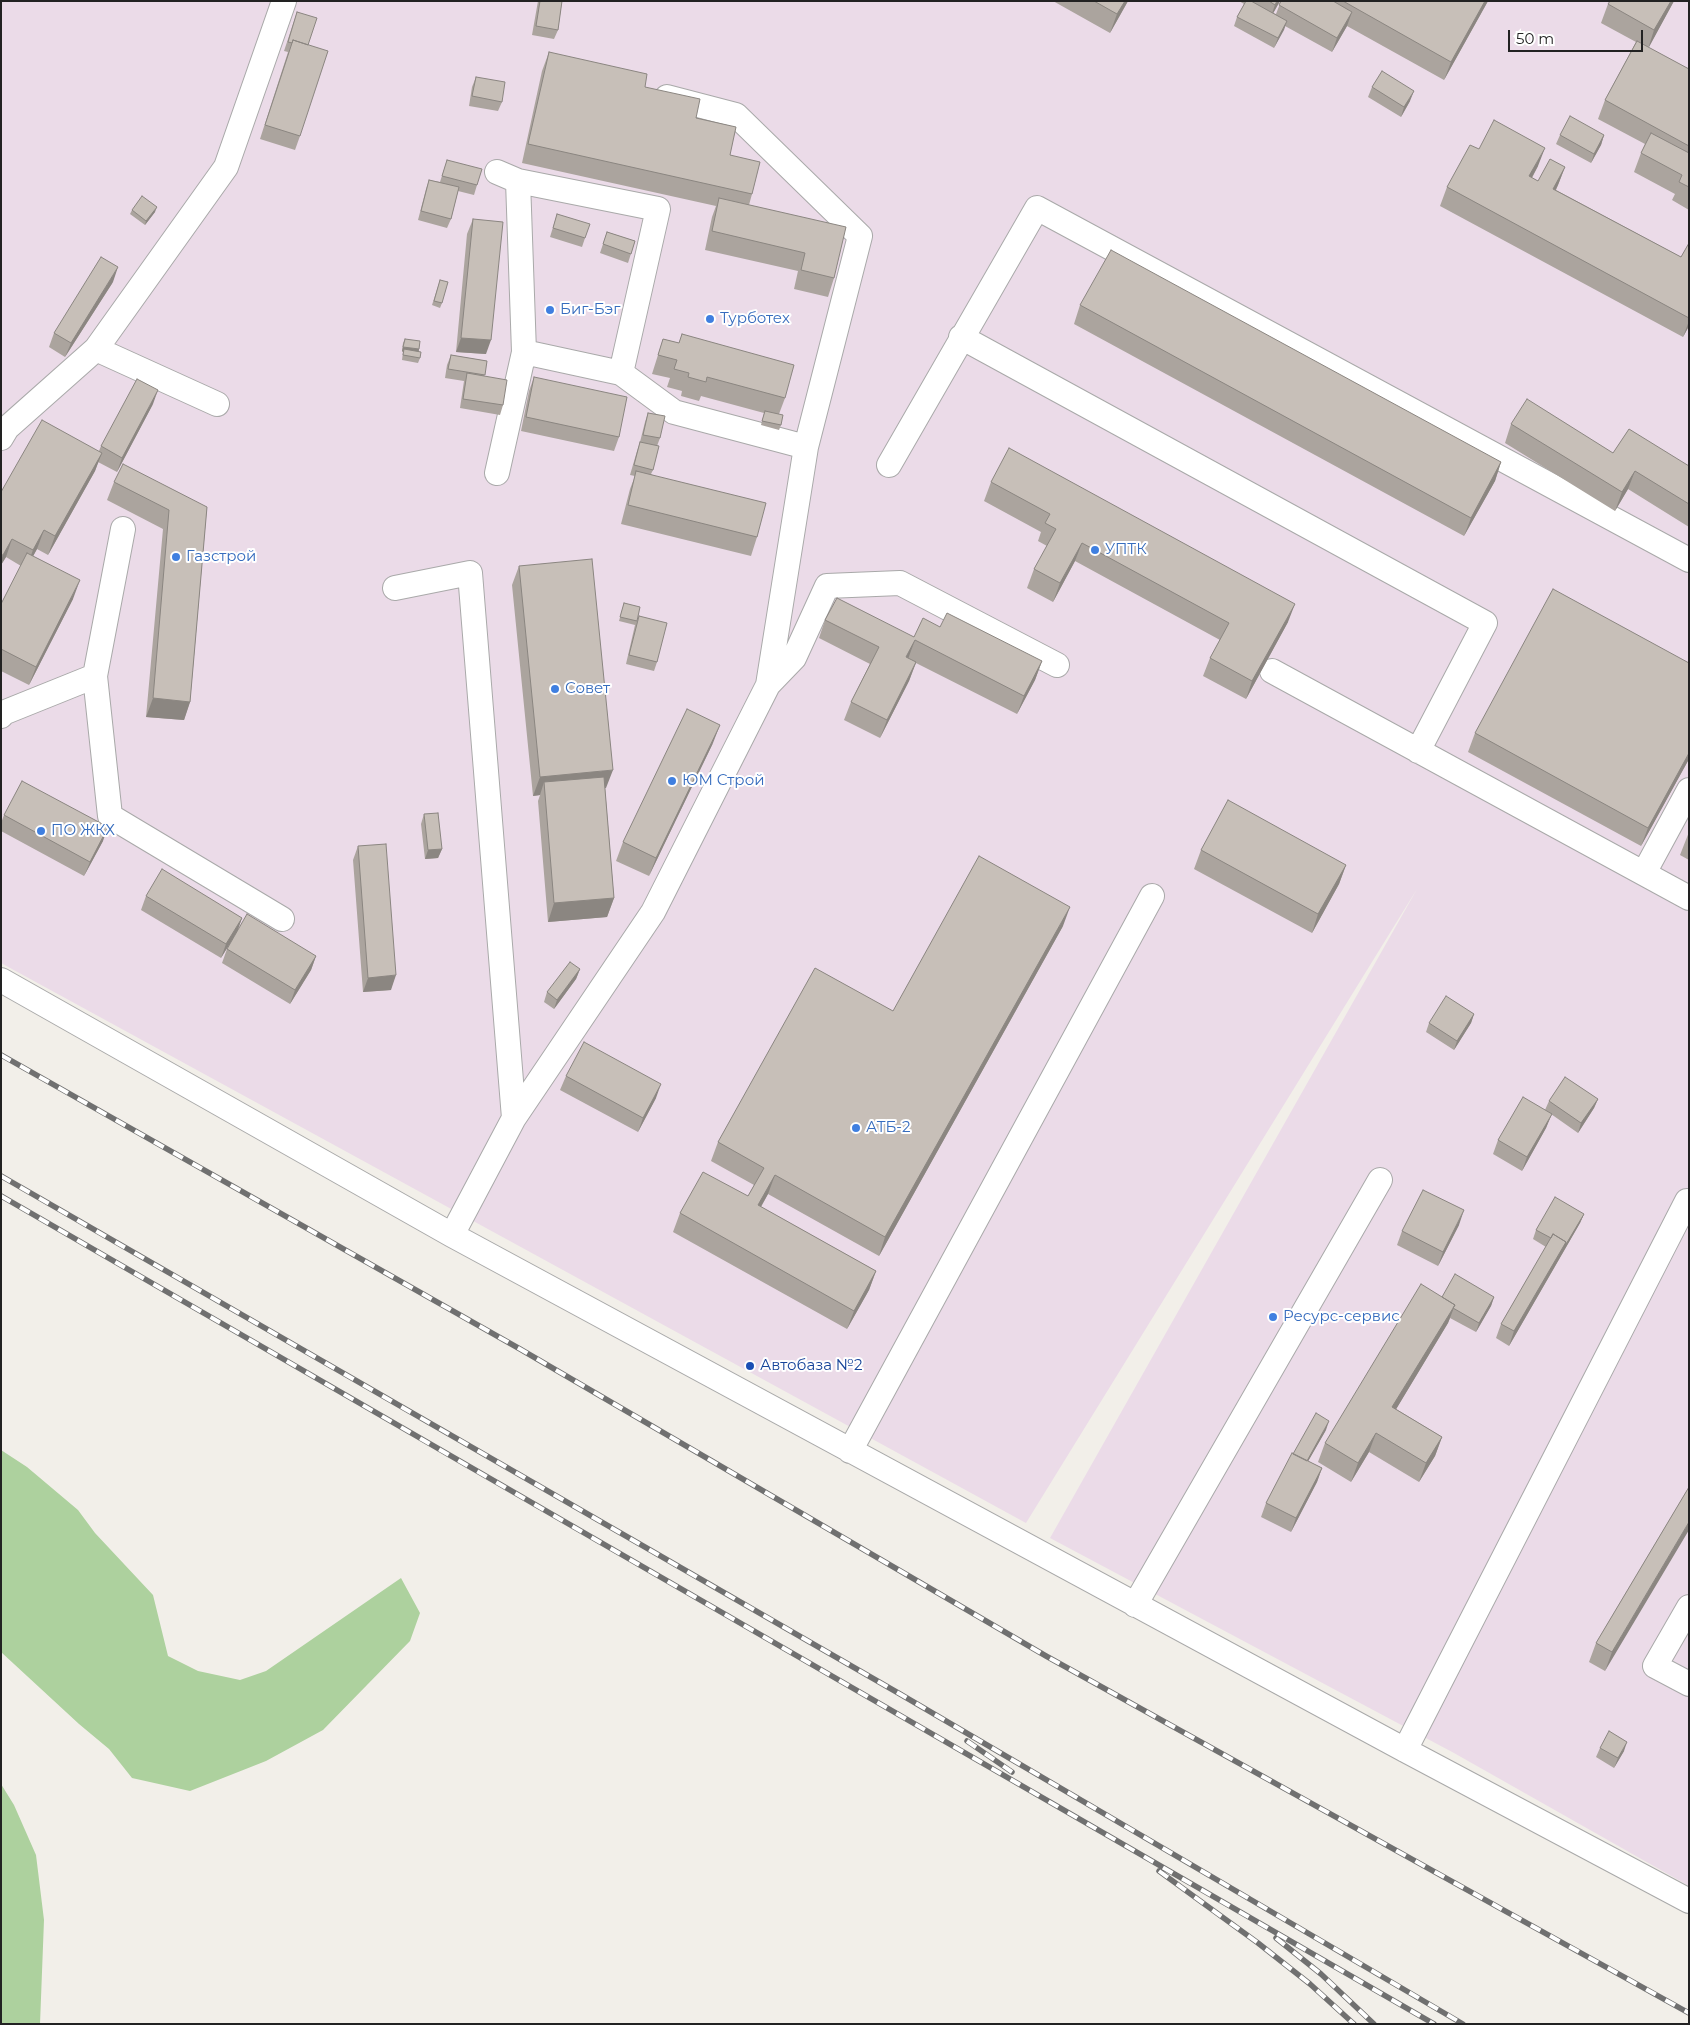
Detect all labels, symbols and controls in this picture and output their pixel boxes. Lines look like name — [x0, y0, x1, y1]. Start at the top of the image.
scale bar — [1510, 20, 1645, 52]
text: 50 m — [1516, 29, 1554, 48]
place label: Биг-Бэг — [560, 301, 620, 319]
marker: Биг-Бэг — [544, 304, 556, 316]
place label: Турботех — [720, 310, 790, 328]
marker: Турботех — [704, 313, 716, 325]
place label: УПТК — [1105, 541, 1147, 559]
marker: УПТК — [1089, 544, 1101, 556]
place label: Газстрой — [186, 548, 256, 566]
marker: Газстрой — [170, 551, 182, 563]
place label: Совет — [565, 680, 610, 698]
marker: Совет — [549, 683, 561, 695]
place label: ЮМ Строй — [682, 772, 765, 790]
marker: ЮМ Строй — [666, 775, 678, 787]
place label: ПО ЖКХ — [51, 822, 115, 840]
marker: ПО ЖКХ — [35, 825, 47, 837]
place label: АТБ-2 — [866, 1119, 910, 1137]
marker: АТБ-2 — [850, 1122, 862, 1134]
place label: Ресурс-сервис — [1283, 1308, 1400, 1326]
marker: Ресурс-сервис — [1267, 1311, 1279, 1323]
place label: Автобаза №2 — [760, 1357, 863, 1375]
marker: Автобаза №2 — [744, 1360, 756, 1372]

